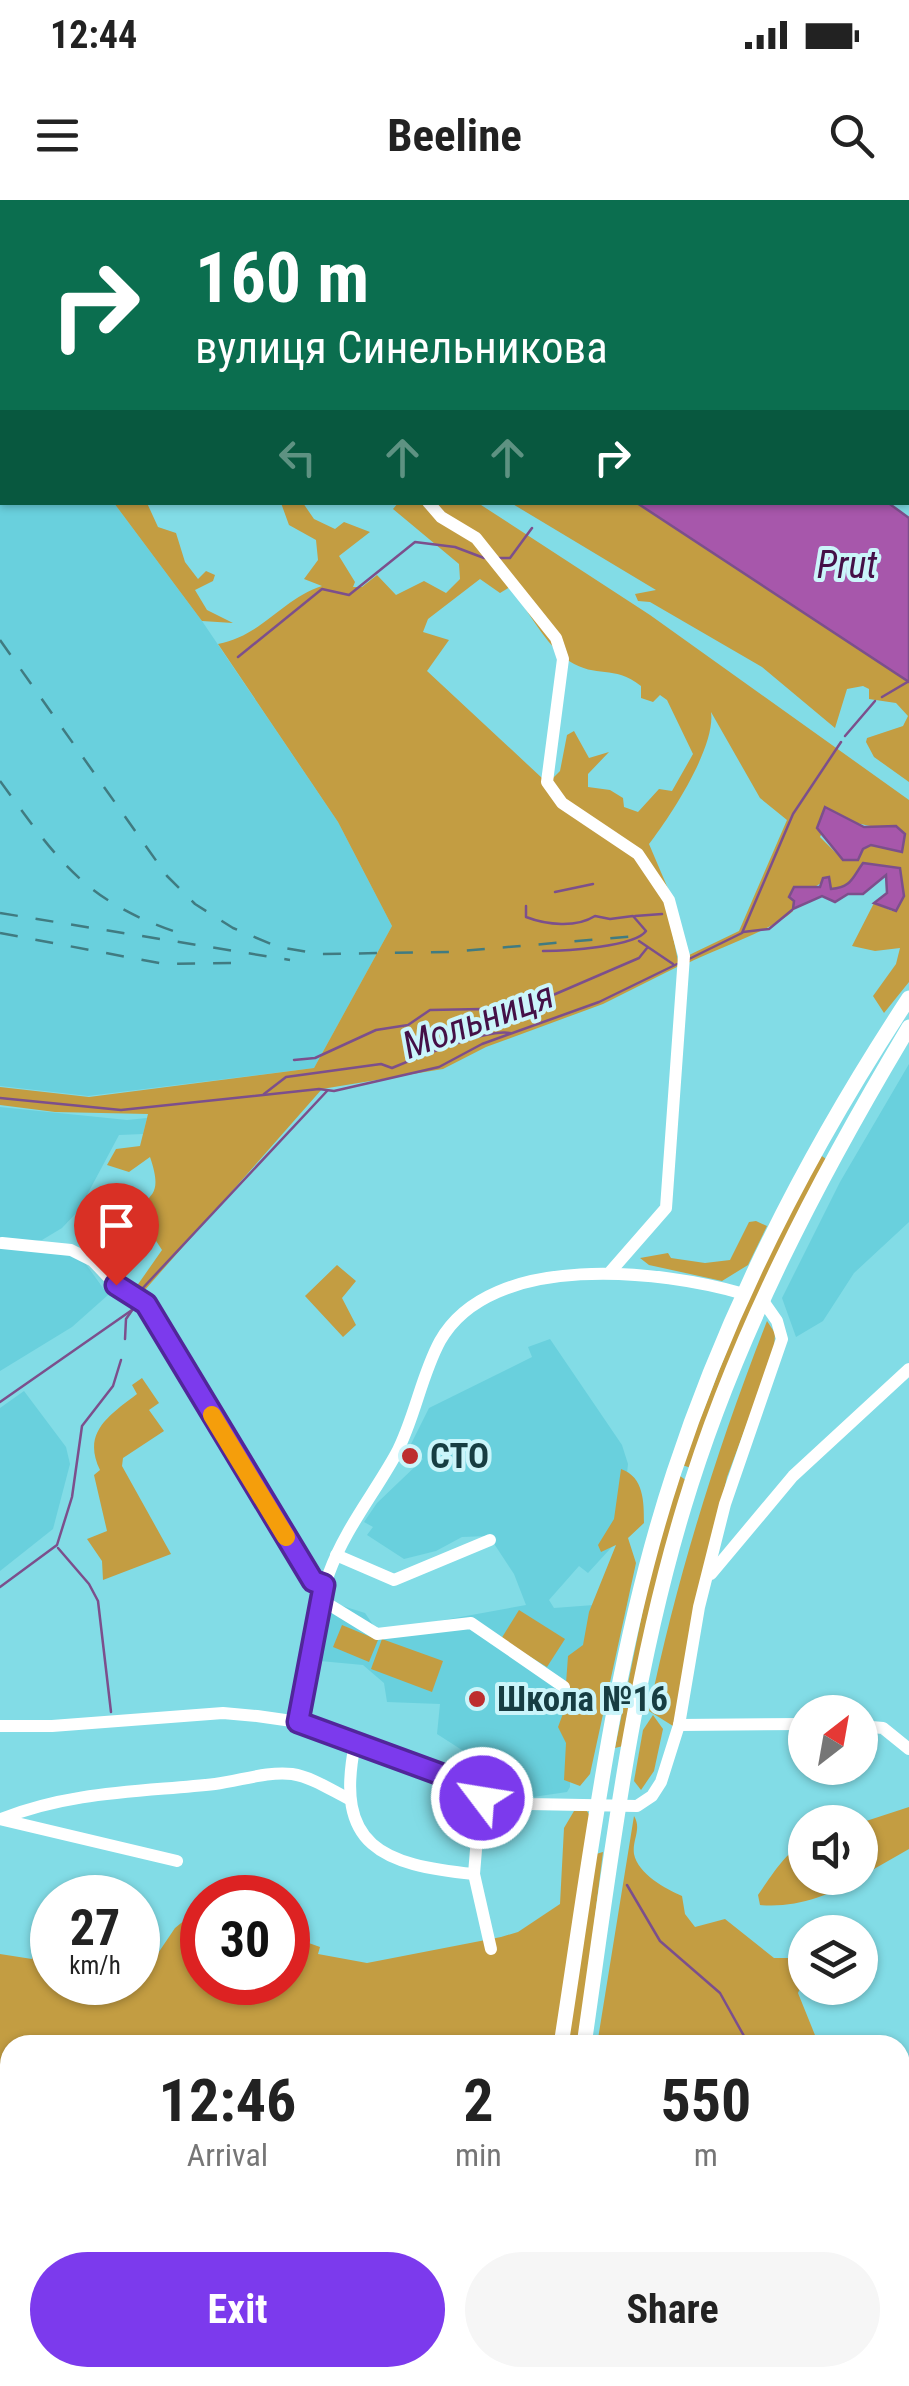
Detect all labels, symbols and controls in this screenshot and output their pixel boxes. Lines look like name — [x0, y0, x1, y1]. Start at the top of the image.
text: 12:44 — [50, 13, 137, 57]
icon: menu — [30, 108, 85, 163]
icon: search — [824, 108, 879, 163]
text: Beeline — [387, 109, 522, 162]
text: 160 m — [195, 237, 369, 319]
icon: right — [30, 240, 160, 370]
text: вулиця Синельникова — [195, 321, 608, 374]
icon: left — [270, 430, 325, 485]
icon: ahead — [375, 430, 430, 485]
icon: ahead — [480, 430, 535, 485]
icon: right — [585, 430, 640, 485]
water label: Prut — [817, 543, 878, 587]
water label: Мольниця — [397, 972, 559, 1068]
pin — [74, 1183, 159, 1286]
icon: arrive — [89, 1198, 144, 1253]
place label: СТО — [430, 1436, 489, 1477]
marker: СТО — [399, 1445, 421, 1467]
place label: Школа №16 — [497, 1679, 668, 1720]
marker: Школа №16 — [466, 1688, 488, 1710]
north arrow — [788, 1695, 878, 1785]
map controls — [788, 1695, 878, 2005]
position arrow — [430, 1746, 534, 1850]
button: sound — [788, 1805, 878, 1895]
speed limit sign: 30 — [180, 1875, 310, 2005]
text: 27 — [70, 1899, 120, 1957]
button: layers — [788, 1915, 878, 2005]
text: km/h — [69, 1951, 121, 1980]
text: 12:46 — [159, 2065, 296, 2136]
text: 2 — [463, 2065, 494, 2136]
text: 550 — [660, 2065, 751, 2136]
text: Arrival — [187, 2136, 268, 2174]
text: min — [455, 2136, 502, 2174]
text: m — [694, 2136, 718, 2174]
button: Exit — [30, 2252, 445, 2367]
button: Share — [465, 2252, 880, 2367]

